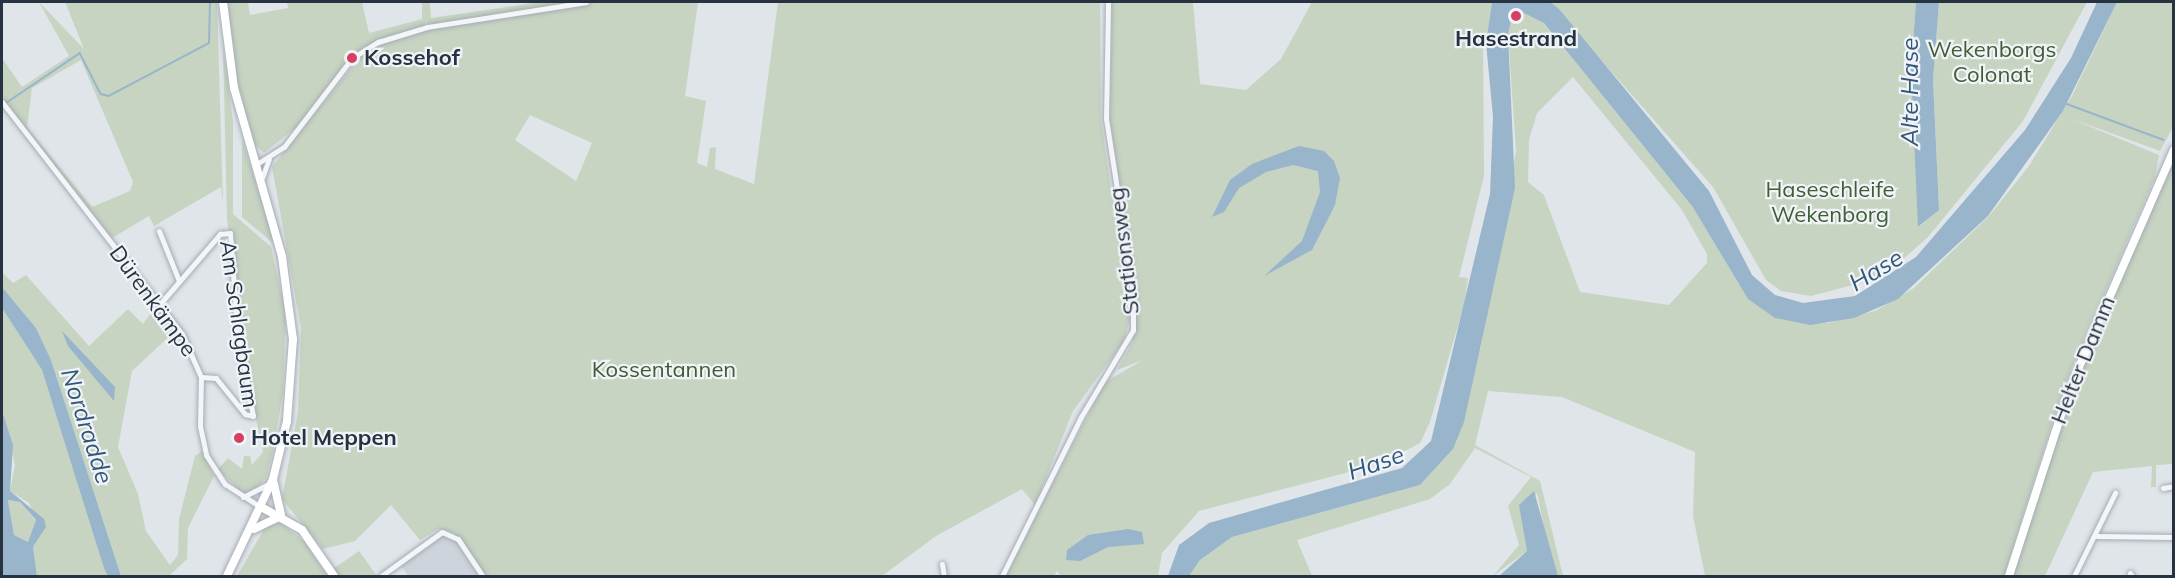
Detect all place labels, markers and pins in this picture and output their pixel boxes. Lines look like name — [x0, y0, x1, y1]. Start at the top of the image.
marker: Hasestrand — [1509, 9, 1523, 23]
place label: Hasestrand — [1455, 26, 1577, 52]
place label: Kossehof — [364, 45, 460, 71]
marker: Kossehof — [345, 51, 359, 65]
place label: Hotel Meppen — [251, 425, 397, 451]
marker: Hotel Meppen — [232, 431, 246, 445]

